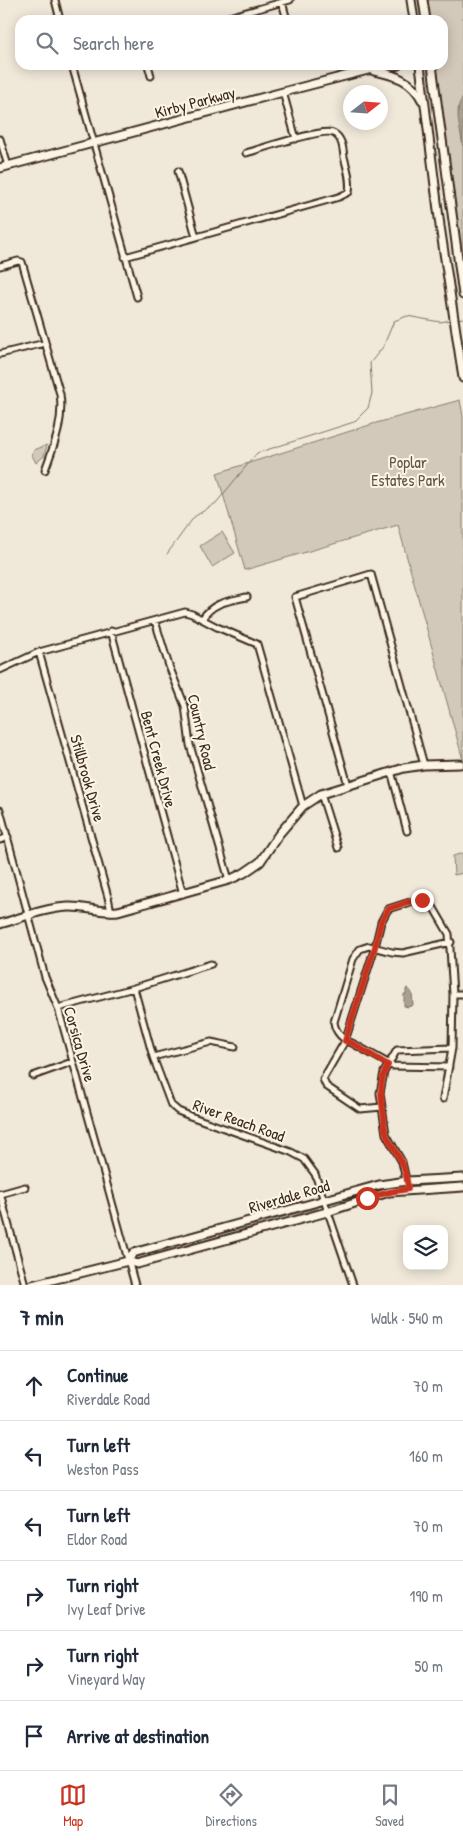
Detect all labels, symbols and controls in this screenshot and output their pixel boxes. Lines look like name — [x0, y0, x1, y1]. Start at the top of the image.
search box — [15, 15, 448, 70]
icon: search — [33, 29, 61, 57]
text: Search here — [73, 30, 154, 56]
street label: Kirby Parkway — [152, 81, 238, 123]
north arrow — [343, 85, 388, 130]
park label: Poplar Estates Park — [371, 451, 445, 491]
street label: Country Road — [183, 692, 221, 772]
street label: Bent Creek Drive — [136, 708, 183, 810]
street label: Stillbrook Drive — [65, 732, 111, 825]
route end — [411, 889, 434, 912]
street label: Corsica Drive — [59, 1004, 101, 1085]
street label: River Reach Road — [190, 1093, 288, 1147]
street label: Riverdale Road — [246, 1174, 332, 1218]
route start — [356, 1187, 379, 1210]
map controls — [403, 1225, 448, 1270]
button: layers — [403, 1225, 448, 1270]
text: 7 min — [20, 1303, 64, 1332]
text: Walk · 540 m — [371, 1307, 443, 1329]
text: Continue — [67, 1362, 128, 1388]
icon: ahead — [20, 1372, 48, 1400]
text: 70 m — [413, 1375, 443, 1397]
text: Riverdale Road — [67, 1388, 150, 1410]
text: Turn left — [67, 1432, 130, 1458]
icon: left — [20, 1442, 48, 1470]
text: 160 m — [409, 1445, 443, 1467]
text: Weston Pass — [67, 1458, 139, 1480]
text: Turn left — [67, 1502, 130, 1528]
icon: left — [20, 1512, 48, 1540]
text: 70 m — [413, 1515, 443, 1537]
text: Eldor Road — [67, 1528, 127, 1550]
text: Turn right — [67, 1572, 138, 1598]
icon: right — [20, 1582, 48, 1610]
text: 190 m — [410, 1585, 443, 1607]
text: Ivy Leaf Drive — [67, 1598, 146, 1620]
text: Turn right — [67, 1642, 138, 1668]
icon: right — [20, 1652, 48, 1680]
text: 50 m — [415, 1655, 443, 1677]
text: Vineyard Way — [67, 1668, 145, 1690]
icon: arrive — [20, 1722, 48, 1750]
text: Arrive at destination — [67, 1723, 209, 1749]
tab: Map — [59, 1781, 87, 1830]
tab: Directions — [205, 1781, 257, 1830]
tab: Saved — [375, 1781, 404, 1830]

